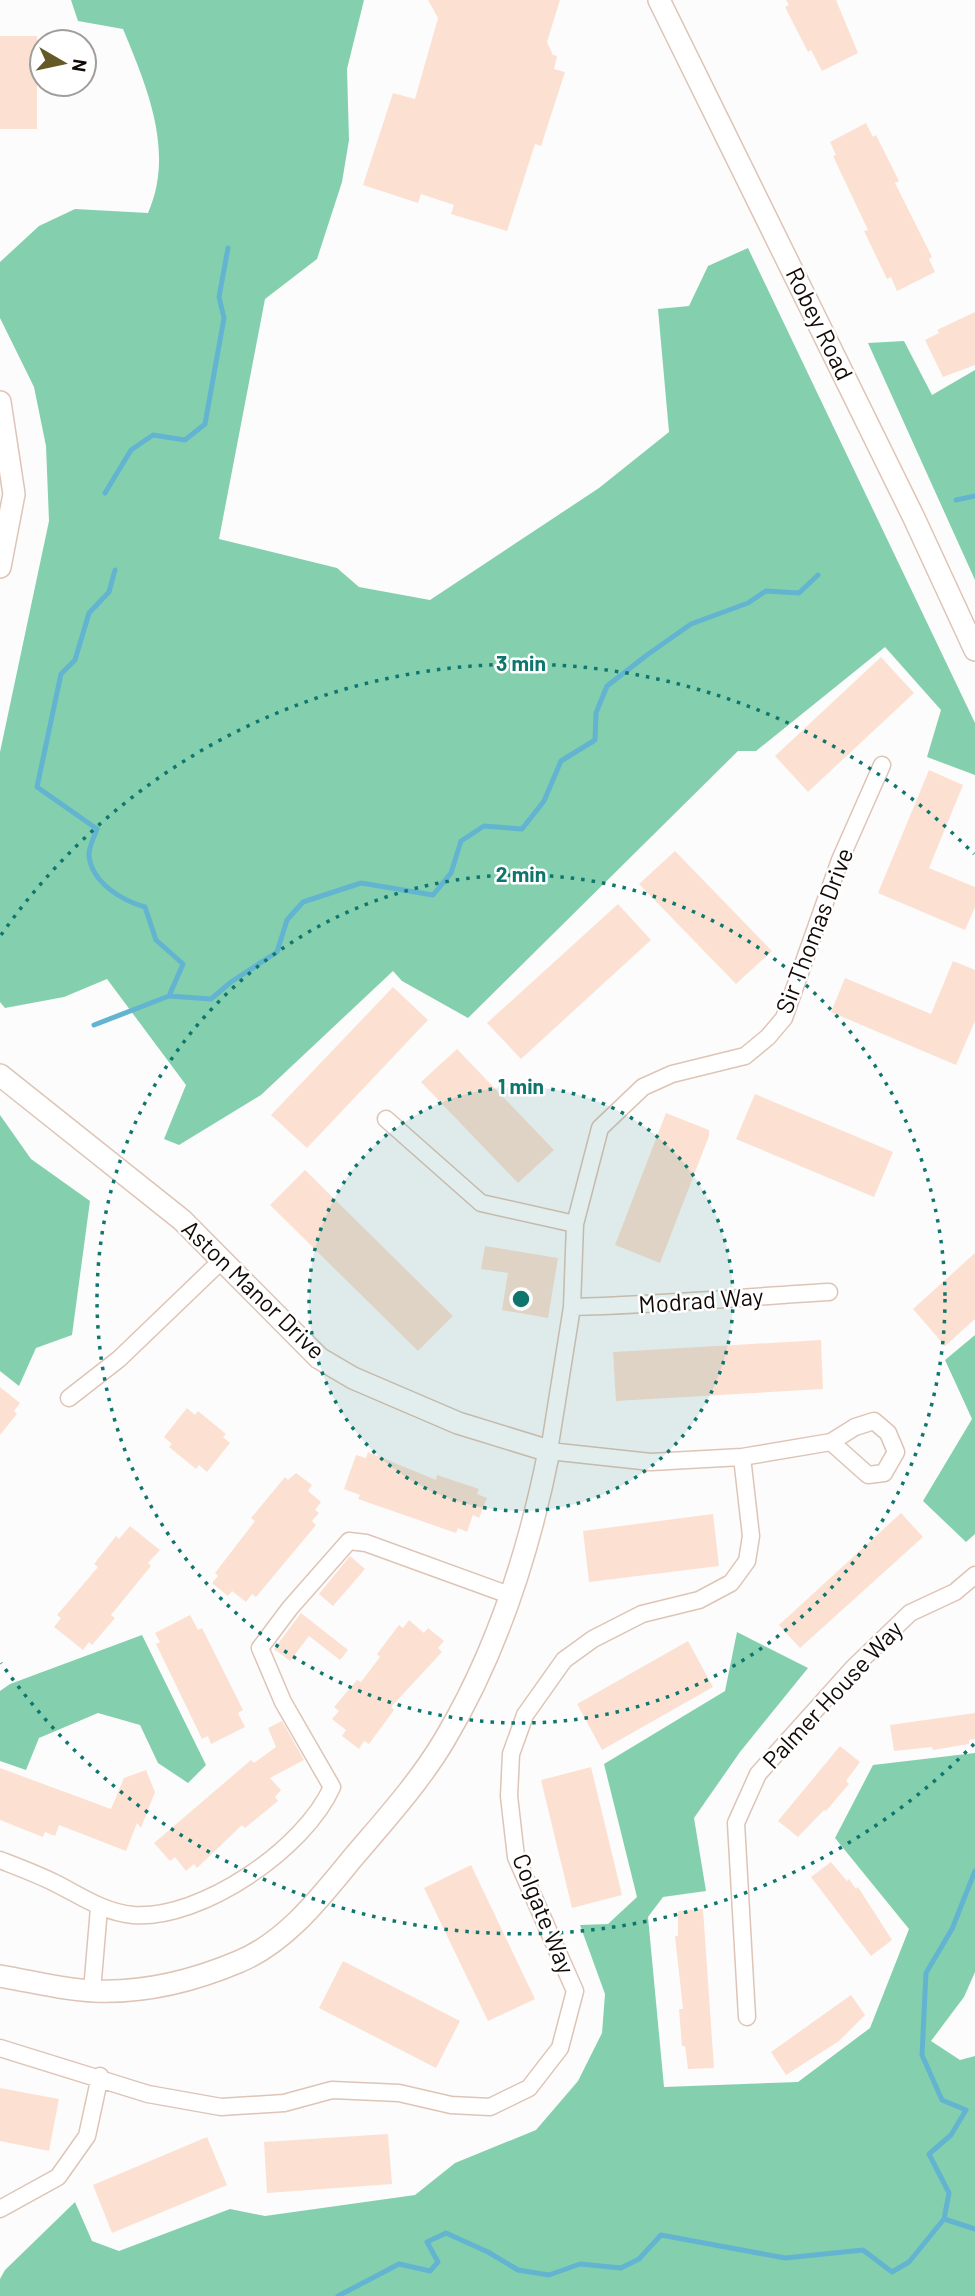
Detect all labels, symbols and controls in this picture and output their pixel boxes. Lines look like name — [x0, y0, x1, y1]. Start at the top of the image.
north arrow — [28, 28, 98, 98]
text: N — [68, 58, 93, 74]
street label: Robey Road — [781, 262, 860, 385]
text: 3 min — [496, 650, 546, 675]
street label: Sir Thomas Drive — [769, 844, 859, 1017]
text: 2 min — [496, 861, 546, 886]
text: 1 min — [498, 1073, 544, 1098]
street label: Aston Manor Drive — [177, 1213, 332, 1364]
street label: Modrad Way — [637, 1281, 764, 1318]
centre of rings — [509, 1287, 533, 1311]
street label: Palmer House Way — [756, 1614, 908, 1774]
street label: Colgate Way — [507, 1849, 582, 1978]

